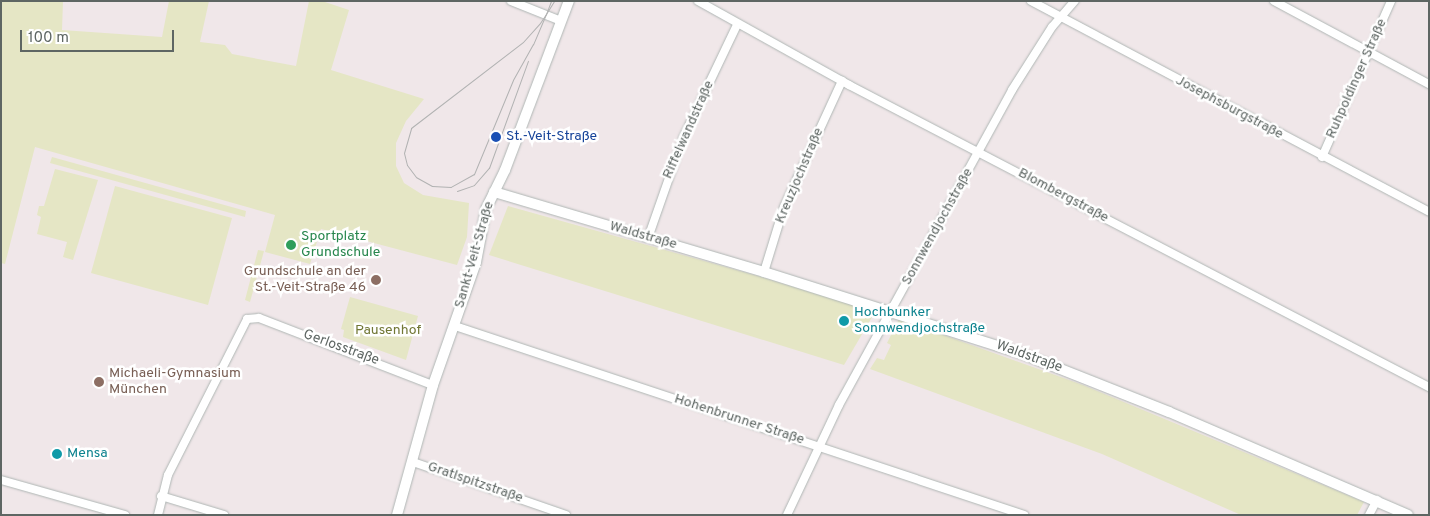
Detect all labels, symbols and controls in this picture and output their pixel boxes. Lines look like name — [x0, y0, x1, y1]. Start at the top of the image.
street label: Ruhpoldinger Straße — [1323, 17, 1391, 141]
scale bar — [22, 20, 176, 52]
text: 100 m — [28, 29, 69, 48]
street label: Josephsburgstraße — [1172, 73, 1286, 143]
street label: Riffelwandstraße — [660, 78, 718, 182]
street label: Kreuzjochstraße — [772, 126, 828, 226]
place label: St.-Veit-Straße — [506, 129, 597, 145]
marker: St.-Veit-Straße — [490, 131, 502, 143]
street label: Blombergstraße — [1015, 165, 1111, 227]
street label: Sonnwendjochstraße — [899, 166, 977, 288]
street label: Sankt-Veit-Straße — [452, 200, 498, 310]
street label: Waldstraße — [607, 218, 679, 254]
place label: Sportplatz Grundschule — [301, 229, 380, 262]
marker: Sportplatz Grundschule — [285, 239, 297, 251]
place label: Grundschule an der St.-Veit-Straße 46 — [244, 264, 366, 296]
marker: Grundschule an der St.-Veit-Straße 46 — [370, 274, 382, 286]
place label: Hochbunker Sonnwendjochstraße — [854, 305, 985, 338]
marker: Hochbunker Sonnwendjochstraße — [838, 315, 850, 327]
park label: Pausenhof — [355, 323, 421, 339]
street label: Gerlosstraße — [301, 327, 381, 369]
street label: Waldstraße — [994, 337, 1064, 377]
place label: Michaeli-Gymnasium München — [109, 366, 241, 398]
marker: Michaeli-Gymnasium München — [93, 376, 105, 388]
street label: Hohenbrunner Straße — [672, 391, 806, 449]
place label: Mensa — [67, 446, 108, 462]
marker: Mensa — [51, 448, 63, 460]
street label: Gratlspitzstraße — [425, 459, 525, 507]

